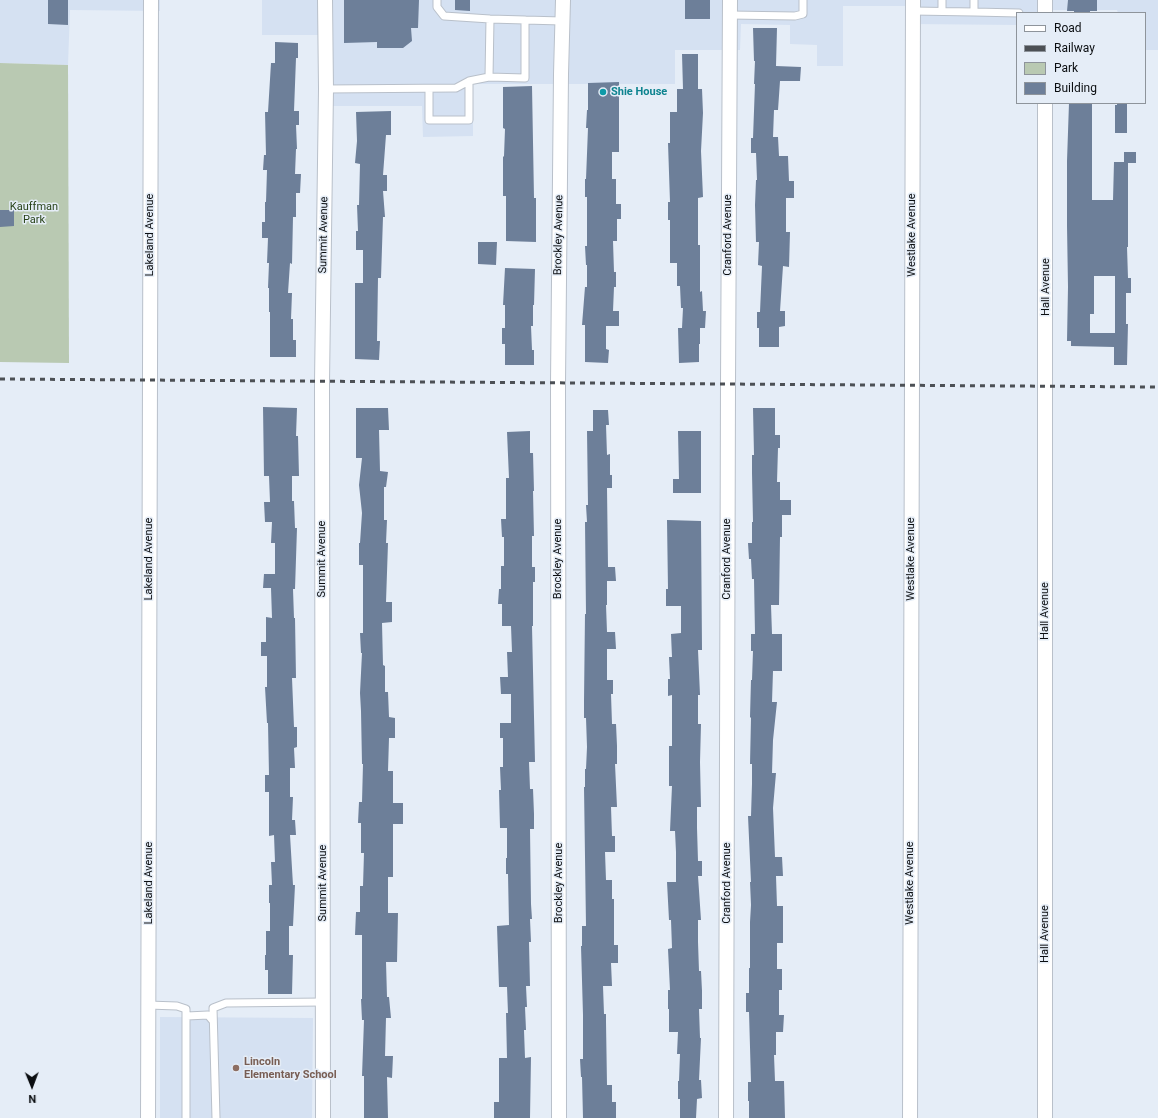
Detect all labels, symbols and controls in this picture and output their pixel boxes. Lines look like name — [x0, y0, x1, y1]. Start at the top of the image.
legend — [1016, 12, 1146, 104]
text: Road — [1054, 21, 1082, 35]
text: Railway — [1054, 41, 1095, 55]
text: Park — [1054, 61, 1078, 75]
text: Building — [1054, 81, 1097, 95]
place label: Shie House — [611, 85, 667, 99]
marker: Shie House — [598, 87, 608, 97]
street label: Westlake Avenue — [905, 193, 919, 277]
street label: Lakeland Avenue — [143, 194, 157, 276]
street label: Cranford Avenue — [721, 194, 735, 276]
street label: Brockley Avenue — [552, 195, 566, 275]
street label: Summit Avenue — [317, 196, 331, 274]
park label: Kauffman Park — [10, 200, 58, 226]
street label: Hall Avenue — [1039, 258, 1053, 316]
street label: Westlake Avenue — [904, 517, 918, 601]
street label: Lakeland Avenue — [142, 518, 156, 600]
street label: Cranford Avenue — [720, 518, 734, 600]
street label: Brockley Avenue — [551, 519, 565, 599]
street label: Summit Avenue — [315, 521, 329, 597]
street label: Hall Avenue — [1038, 582, 1052, 640]
street label: Westlake Avenue — [903, 841, 917, 925]
street label: Lakeland Avenue — [142, 842, 156, 924]
street label: Cranford Avenue — [720, 842, 734, 924]
street label: Brockley Avenue — [552, 843, 566, 923]
street label: Summit Avenue — [316, 845, 330, 921]
street label: Hall Avenue — [1038, 905, 1052, 963]
place label: Lincoln Elementary School — [244, 1055, 337, 1081]
marker: Lincoln Elementary School — [231, 1063, 241, 1073]
north arrow — [12, 1066, 52, 1106]
text: N — [28, 1092, 36, 1105]

